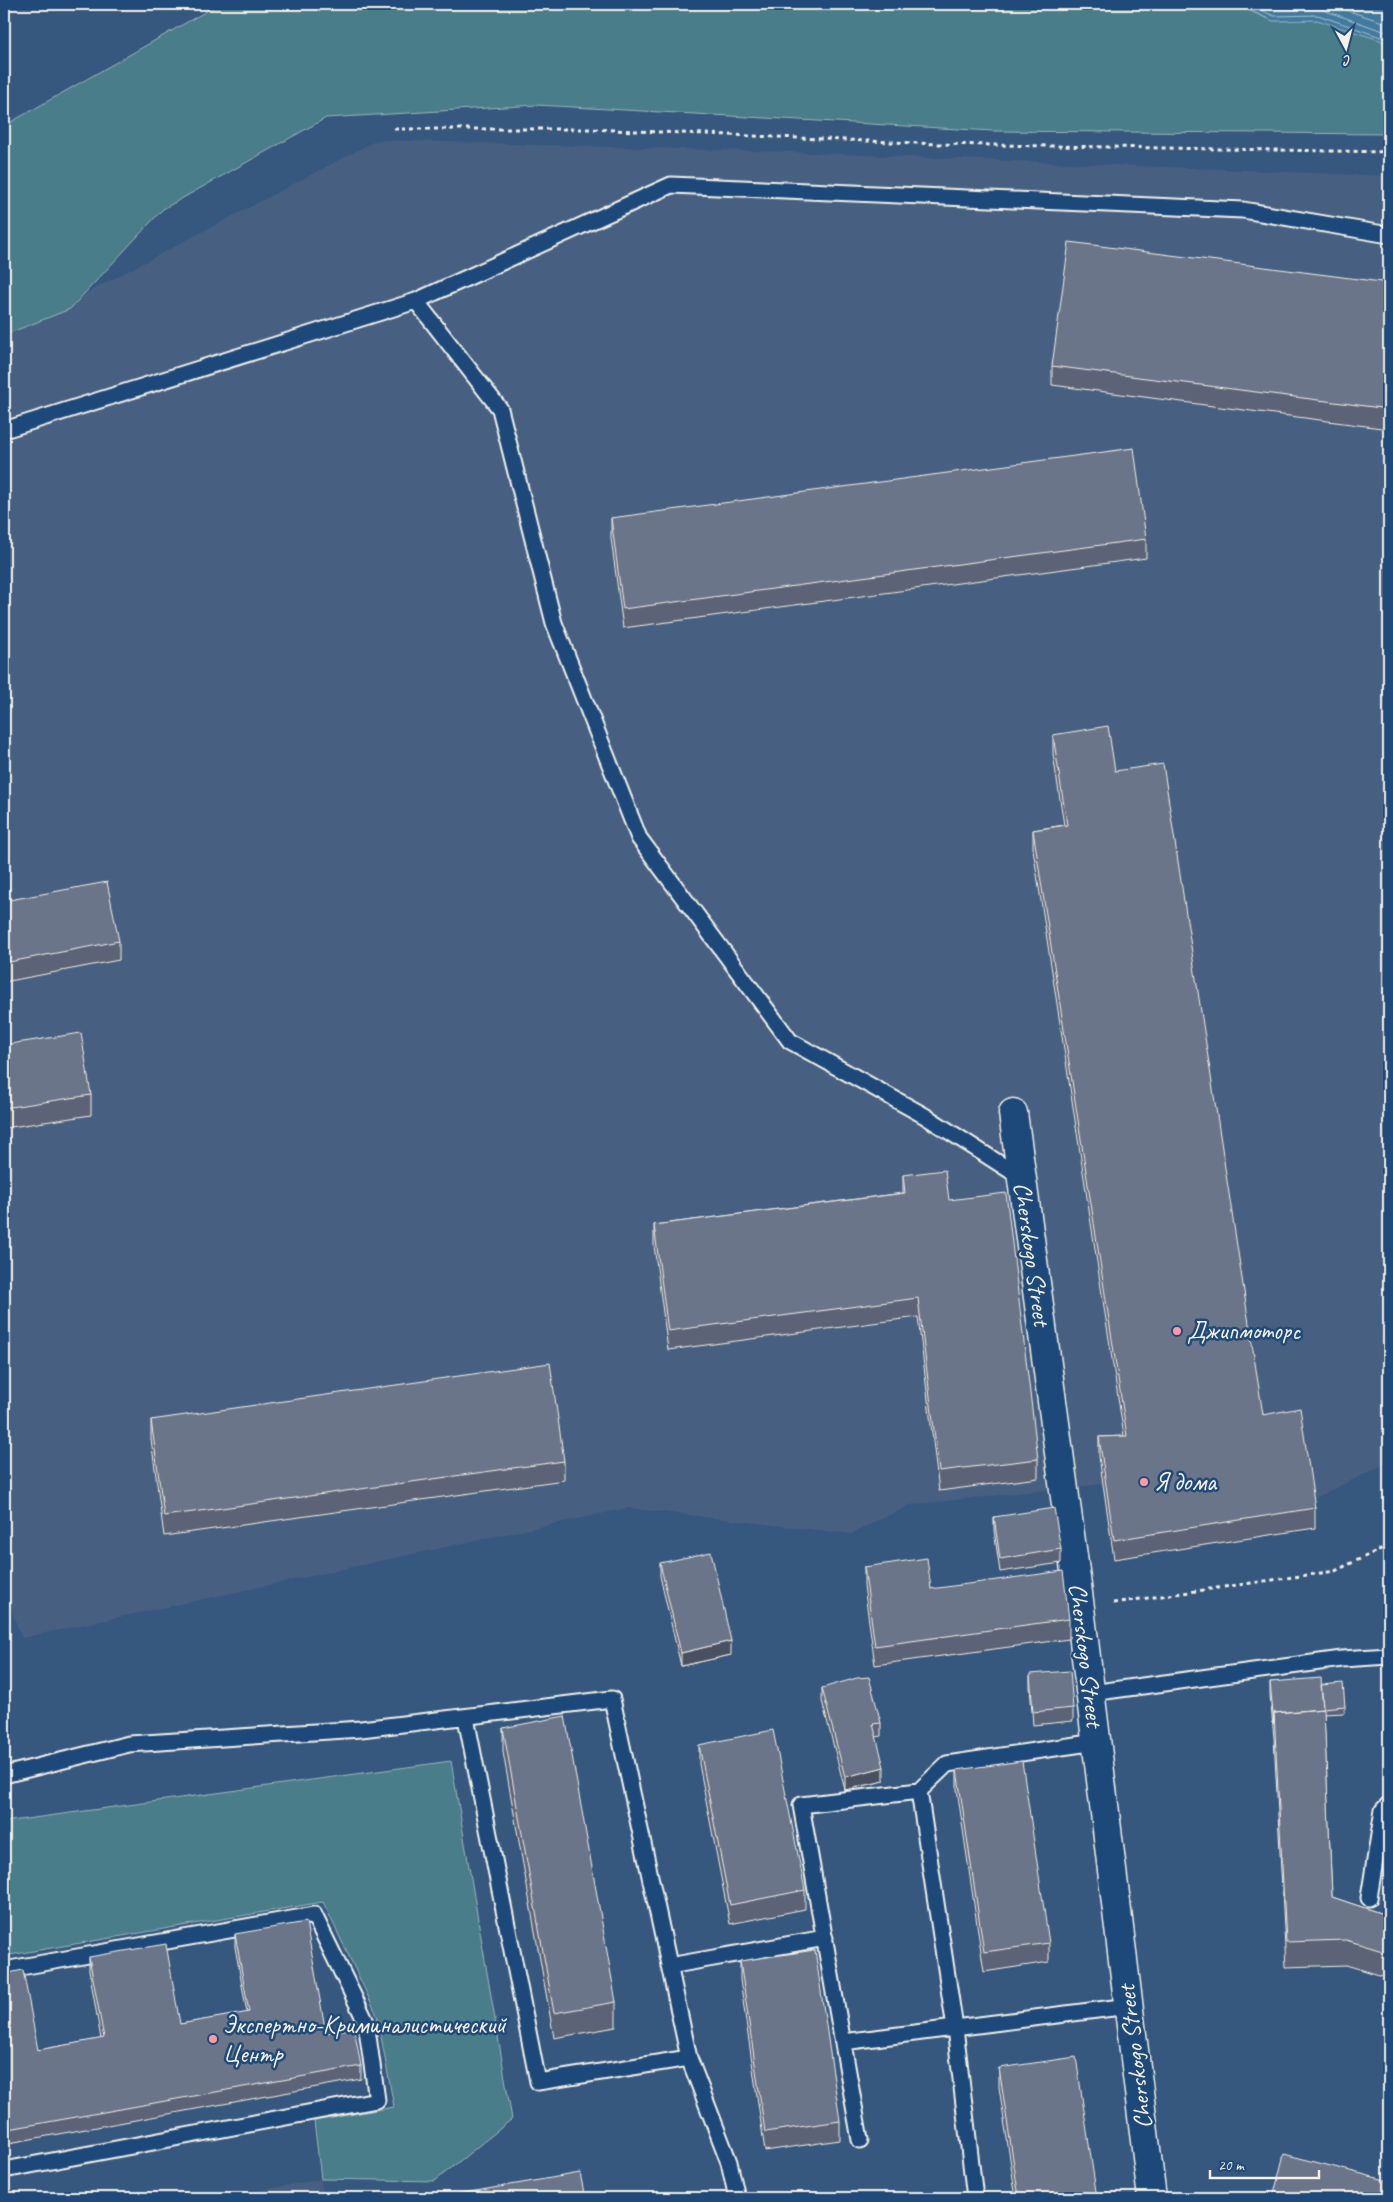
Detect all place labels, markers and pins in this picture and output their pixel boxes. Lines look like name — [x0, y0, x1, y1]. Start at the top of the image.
place label: Джипмоторс — [1187, 1315, 1301, 1347]
marker: Джипмоторс — [1171, 1325, 1183, 1337]
place label: Я дома — [1154, 1466, 1218, 1498]
marker: Я дома — [1138, 1476, 1150, 1488]
place label: Экспертно-Криминалистический Центр — [223, 2009, 508, 2070]
marker: Экспертно-Криминалистический Центр — [207, 2033, 219, 2045]

